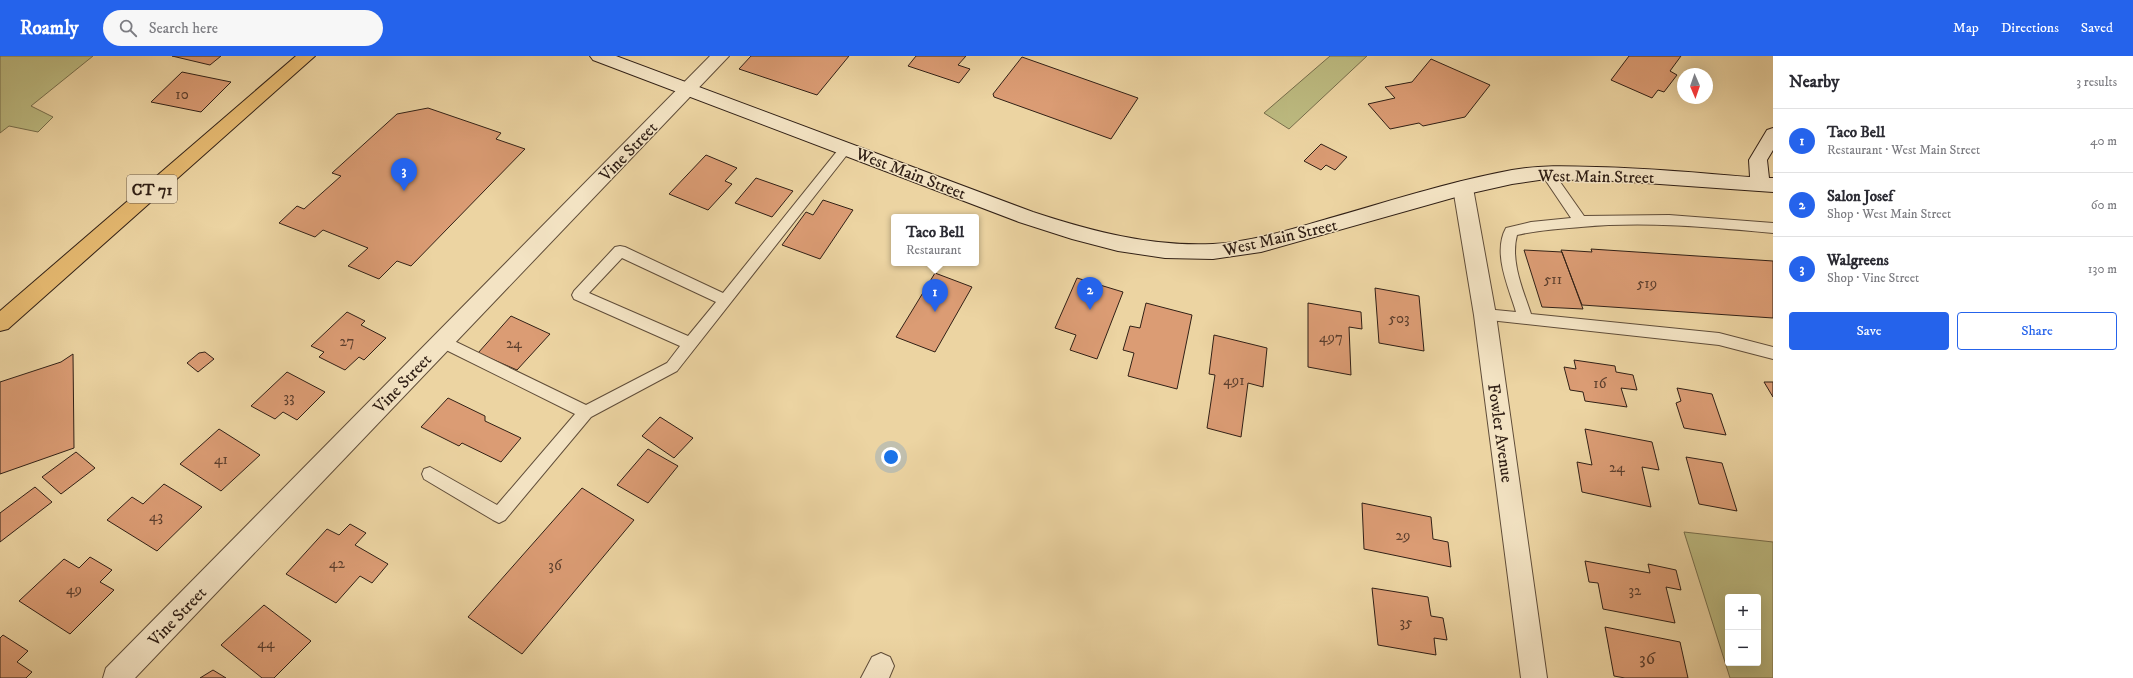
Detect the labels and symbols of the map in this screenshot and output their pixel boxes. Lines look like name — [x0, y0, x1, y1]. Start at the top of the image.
north arrow — [1677, 68, 1713, 104]
house number: 10 — [175, 85, 189, 104]
street label: Vine Street — [594, 117, 663, 187]
street label: West Main Street — [851, 142, 969, 205]
pin: 3 — [391, 158, 417, 191]
street label: West Main Street — [1537, 165, 1655, 189]
road number: CT 71 — [127, 175, 177, 203]
street label: West Main Street — [1220, 214, 1340, 262]
house number: 511 — [1544, 270, 1562, 289]
house number: 519 — [1637, 274, 1657, 293]
pin: 2 — [1077, 277, 1103, 310]
pin: 1 — [922, 279, 948, 312]
house number: 503 — [1388, 309, 1410, 328]
house number: 497 — [1319, 328, 1343, 347]
house number: 27 — [340, 332, 355, 351]
house number: 24 — [506, 334, 522, 353]
street label: Vine Street — [368, 349, 437, 419]
house number: 491 — [1223, 371, 1245, 390]
house number: 16 — [1593, 374, 1608, 393]
street label: Fowler Avenue — [1482, 382, 1518, 484]
house number: 33 — [283, 388, 295, 407]
your location — [881, 447, 901, 467]
house number: 41 — [214, 450, 228, 469]
house number: 24 — [1609, 458, 1625, 477]
house number: 43 — [149, 507, 163, 526]
house number: 29 — [1396, 526, 1410, 545]
house number: 42 — [329, 554, 346, 573]
house number: 36 — [548, 556, 563, 575]
house number: 49 — [66, 580, 82, 599]
house number: 32 — [1629, 581, 1642, 600]
street label: Vine Street — [143, 582, 212, 652]
house number: 35 — [1399, 613, 1413, 632]
house number: 44 — [257, 634, 275, 653]
house number: 36 — [1639, 648, 1656, 670]

